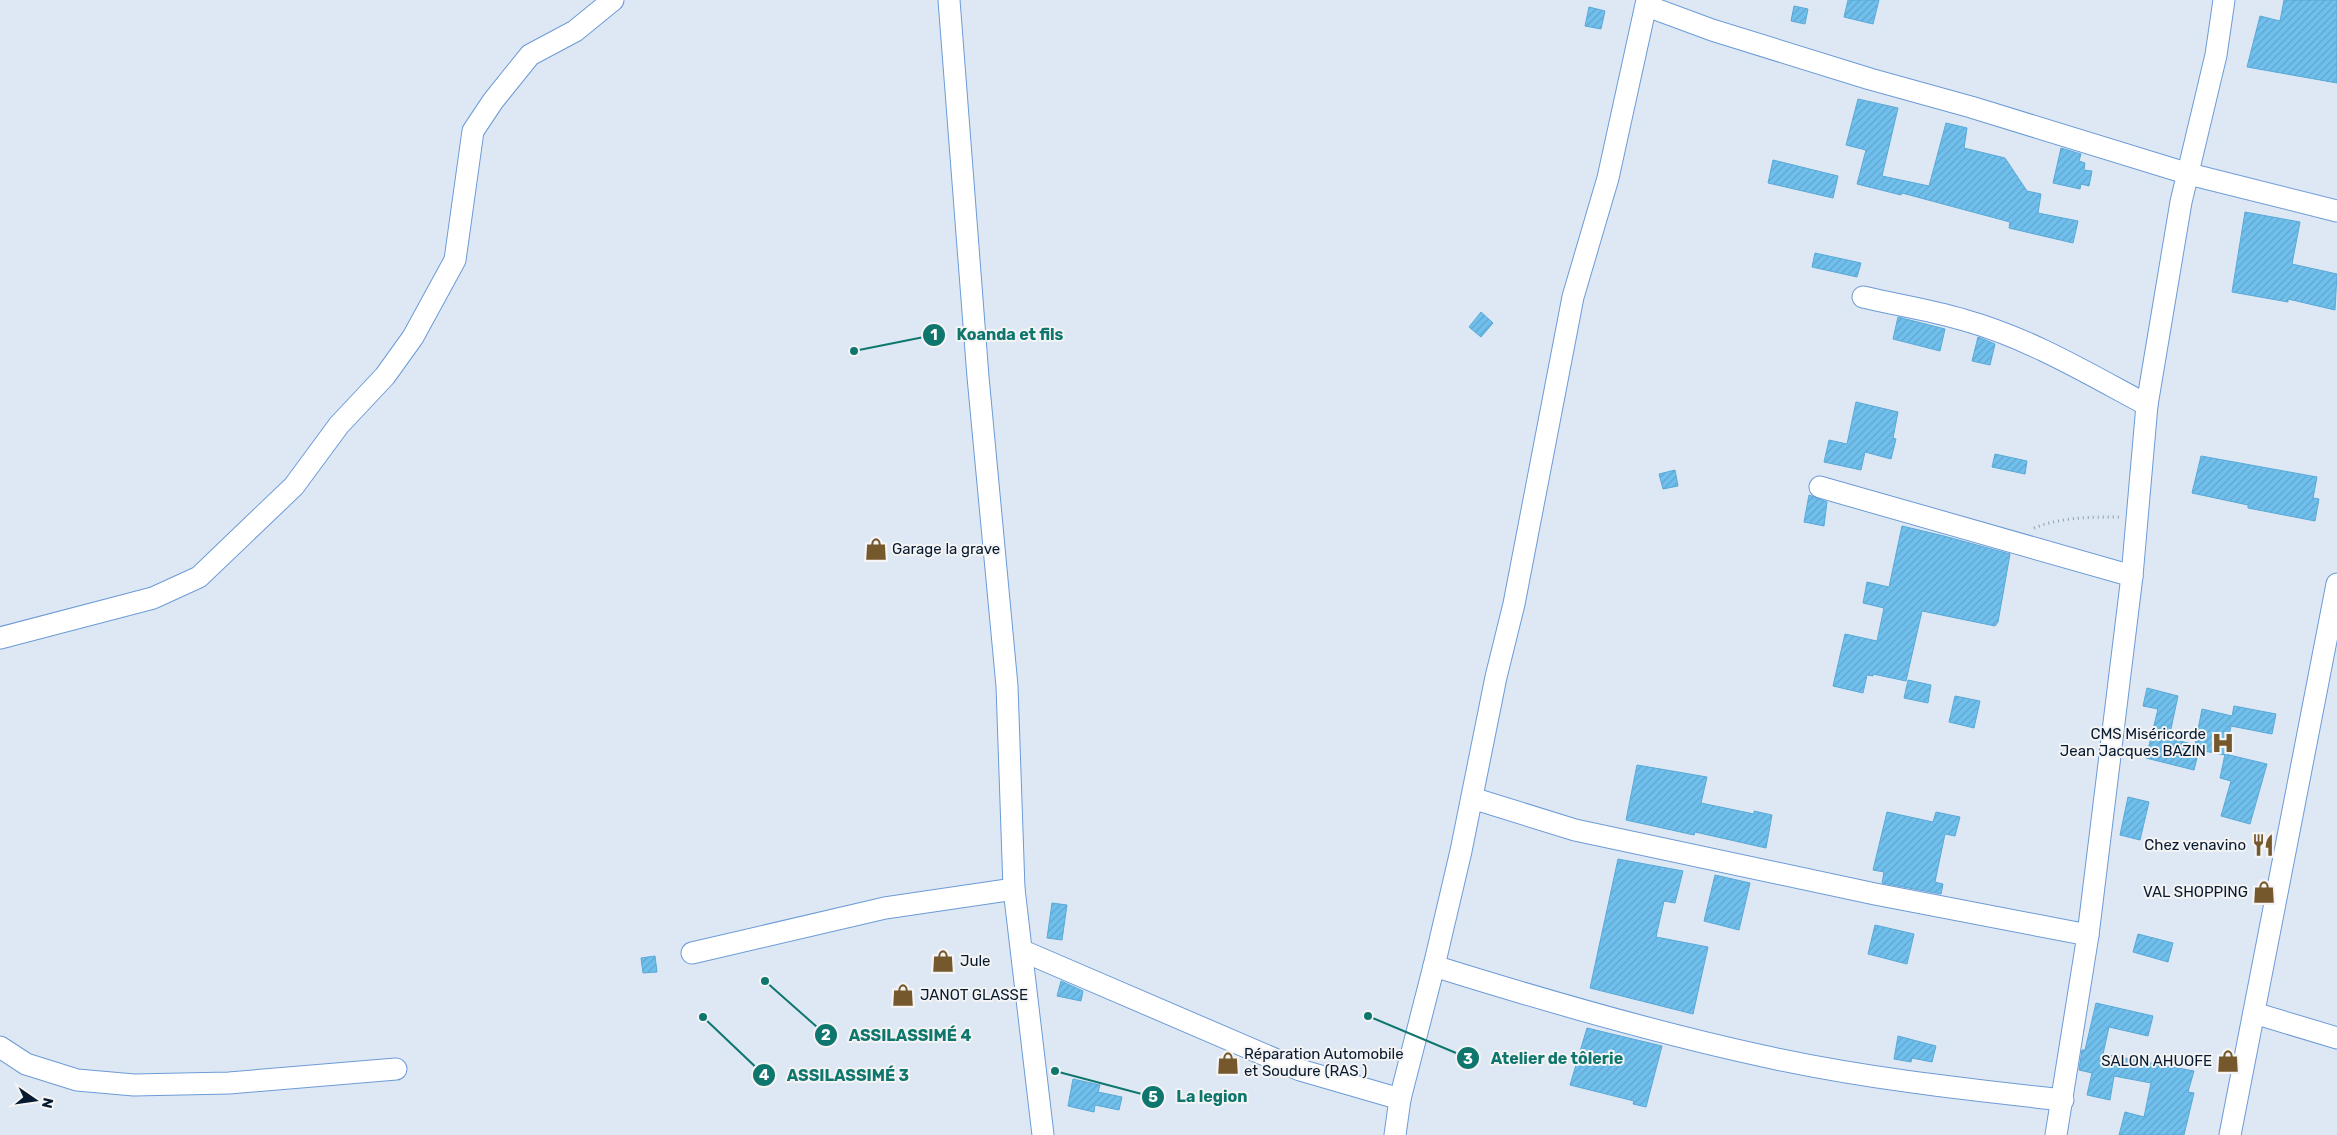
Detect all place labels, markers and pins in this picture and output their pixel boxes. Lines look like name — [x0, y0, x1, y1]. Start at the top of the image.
callout: Koanda et fils — [922, 319, 1074, 350]
shop icon: Garage la grave — [863, 536, 889, 562]
place label: Garage la grave — [892, 540, 1000, 558]
place label: CMS Miséricorde Jean Jacques BAZIN — [2060, 725, 2206, 760]
hospital icon: CMS Miséricorde Jean Jacques BAZIN — [2210, 730, 2236, 756]
restaurant icon: Chez venavino — [2250, 832, 2276, 858]
place label: Chez venavino — [2144, 836, 2246, 854]
shop icon: VAL SHOPPING — [2251, 879, 2277, 905]
place label: VAL SHOPPING — [2143, 883, 2248, 901]
shop icon: Jule — [930, 948, 956, 974]
place label: Jule — [960, 952, 991, 970]
shop icon: JANOT GLASSE — [890, 982, 916, 1008]
place label: JANOT GLASSE — [920, 986, 1028, 1004]
callout: ASSILASSIMÉ 4 — [813, 1020, 981, 1051]
callout: Atelier de tôlerie — [1455, 1043, 1633, 1074]
place label: Réparation Automobile et Soudure (RAS ) — [1244, 1045, 1404, 1080]
shop icon: SALON AHUOFE — [2215, 1048, 2241, 1074]
shop icon: Réparation Automobile et Soudure (RAS ) — [1215, 1050, 1241, 1076]
place label: SALON AHUOFE — [2101, 1052, 2212, 1070]
callout: ASSILASSIMÉ 3 — [752, 1060, 919, 1091]
callout: La legion — [1141, 1081, 1257, 1112]

